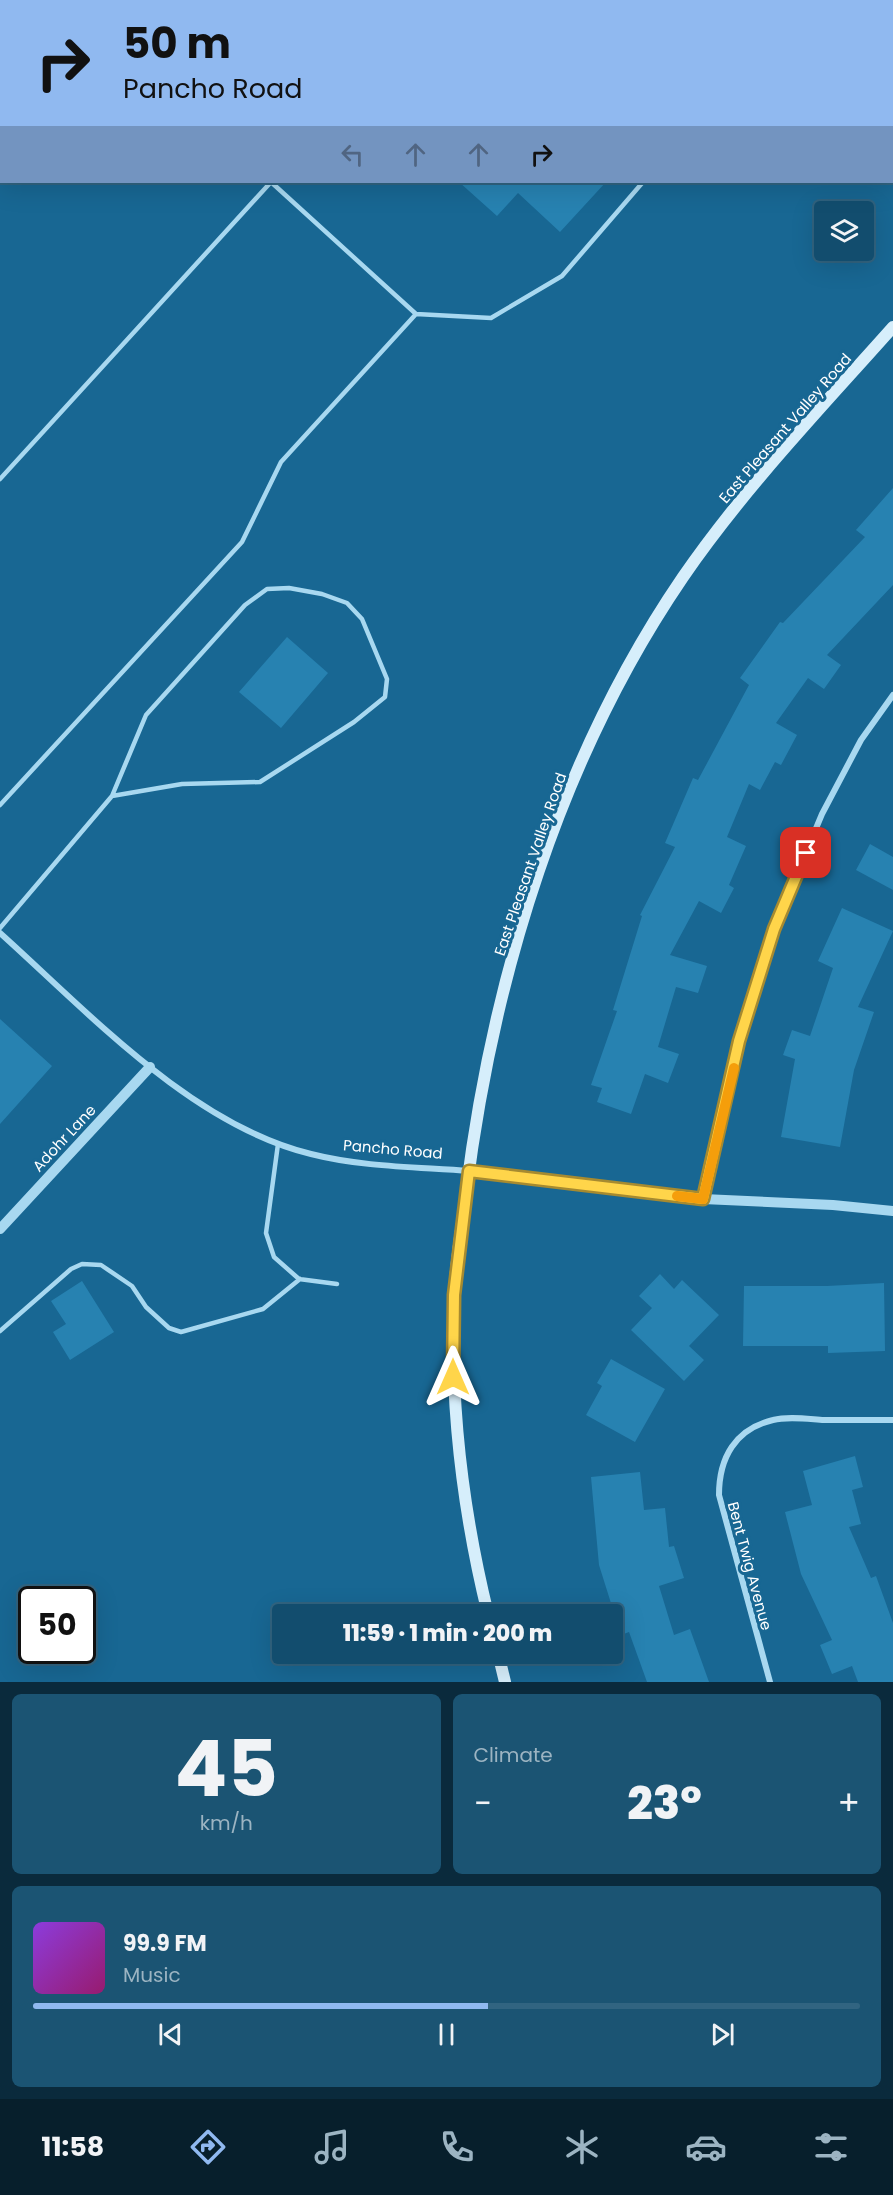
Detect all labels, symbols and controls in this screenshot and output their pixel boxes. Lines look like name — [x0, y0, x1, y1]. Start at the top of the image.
text: 50 m — [123, 14, 231, 73]
icon: right — [24, 24, 102, 102]
text: Pancho Road — [123, 70, 303, 107]
icon: left — [336, 138, 369, 171]
icon: ahead — [399, 138, 432, 171]
icon: ahead — [462, 138, 495, 171]
icon: right — [525, 138, 558, 171]
map controls — [814, 201, 874, 261]
button: layers — [814, 201, 874, 261]
street label: East Pleasant Valley Road — [714, 349, 856, 507]
street label: East Pleasant Valley Road — [489, 770, 571, 958]
pin — [780, 827, 831, 878]
icon: arrive — [789, 836, 822, 869]
street label: Adohr Lane — [27, 1100, 101, 1176]
street label: Pancho Road — [342, 1134, 444, 1164]
position arrow — [421, 1345, 485, 1409]
street label: Bent Twig Avenue — [723, 1499, 777, 1633]
speed limit sign: 50 — [18, 1586, 96, 1664]
text: 11:59 · 1 min · 200 m — [343, 1618, 552, 1649]
text: 45 — [174, 1714, 278, 1823]
text: Climate — [474, 1741, 553, 1769]
text: 23° — [627, 1772, 702, 1835]
text: − — [474, 1780, 492, 1827]
text: + — [837, 1780, 860, 1827]
text: km/h — [200, 1809, 253, 1837]
text: 99.9 FM — [123, 1928, 207, 1959]
text: Music — [123, 1961, 181, 1989]
icon: previous — [154, 2018, 187, 2051]
icon: pause — [430, 2018, 463, 2051]
icon: next — [706, 2018, 739, 2051]
icon: directions — [187, 2126, 229, 2168]
icon: music — [311, 2126, 353, 2168]
icon: phone — [436, 2126, 478, 2168]
icon: climate — [561, 2126, 603, 2168]
icon: car — [685, 2126, 727, 2168]
icon: filters — [810, 2126, 852, 2168]
text: 11:58 — [41, 2128, 104, 2165]

